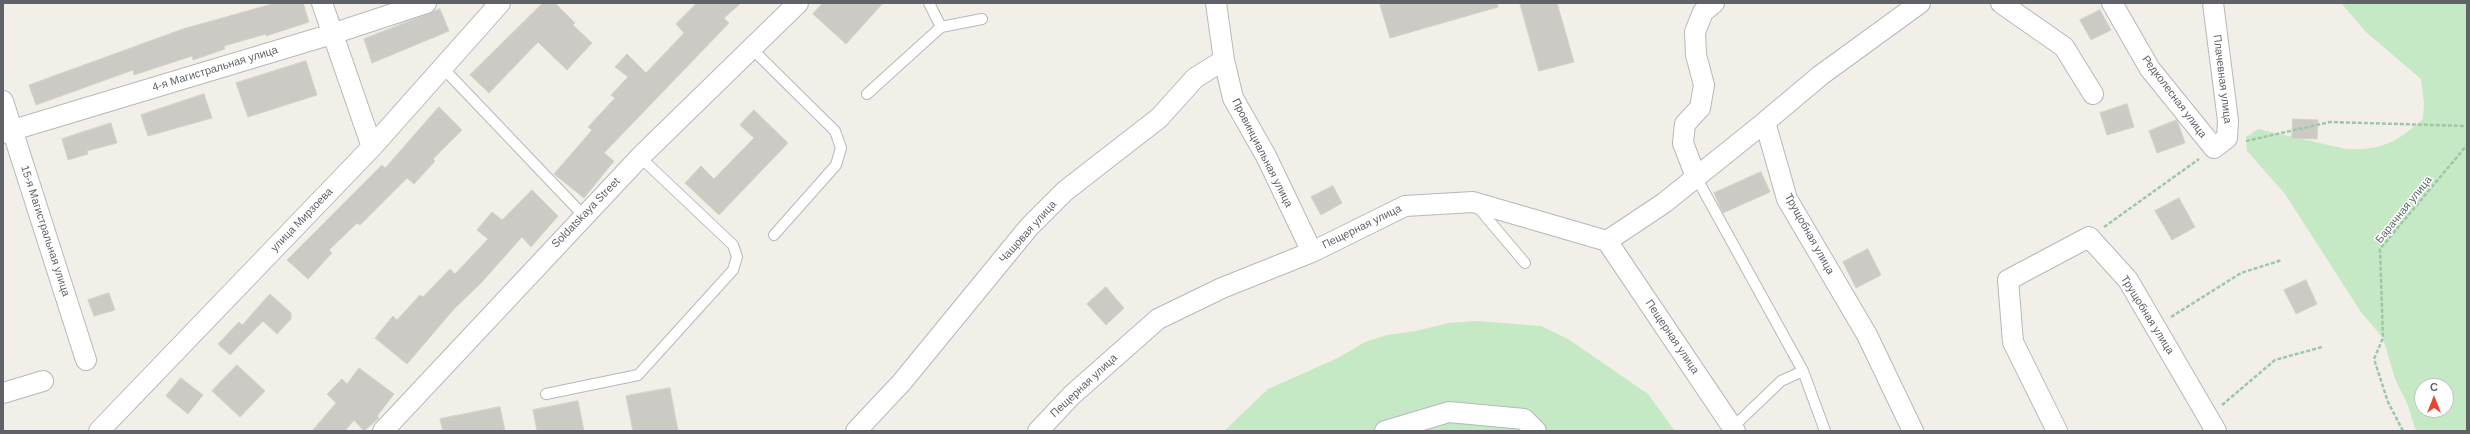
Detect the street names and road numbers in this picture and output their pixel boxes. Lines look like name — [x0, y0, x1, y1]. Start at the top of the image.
street label: Плачевная улица — [2210, 34, 2234, 124]
street label: 4-я Магистральная улица — [151, 44, 279, 94]
street label: Редколесная улица — [2139, 53, 2209, 141]
street label: Провинциальная улица — [1229, 96, 1295, 210]
street label: 15-я Магистральная улица — [18, 164, 72, 298]
street label: Барачная улица — [2373, 174, 2435, 246]
street label: Soldatskaya Street — [549, 175, 623, 251]
street label: улица Мирзоева — [268, 185, 336, 255]
street label: Трущобная улица — [1781, 191, 1837, 277]
street label: Чащовая улица — [996, 198, 1060, 266]
street label: Пещерная улица — [1320, 202, 1404, 252]
street label: Трущобная улица — [2117, 273, 2177, 357]
street label: Пещерная улица — [1642, 297, 1702, 377]
street label: Пещерная улица — [1048, 352, 1120, 420]

